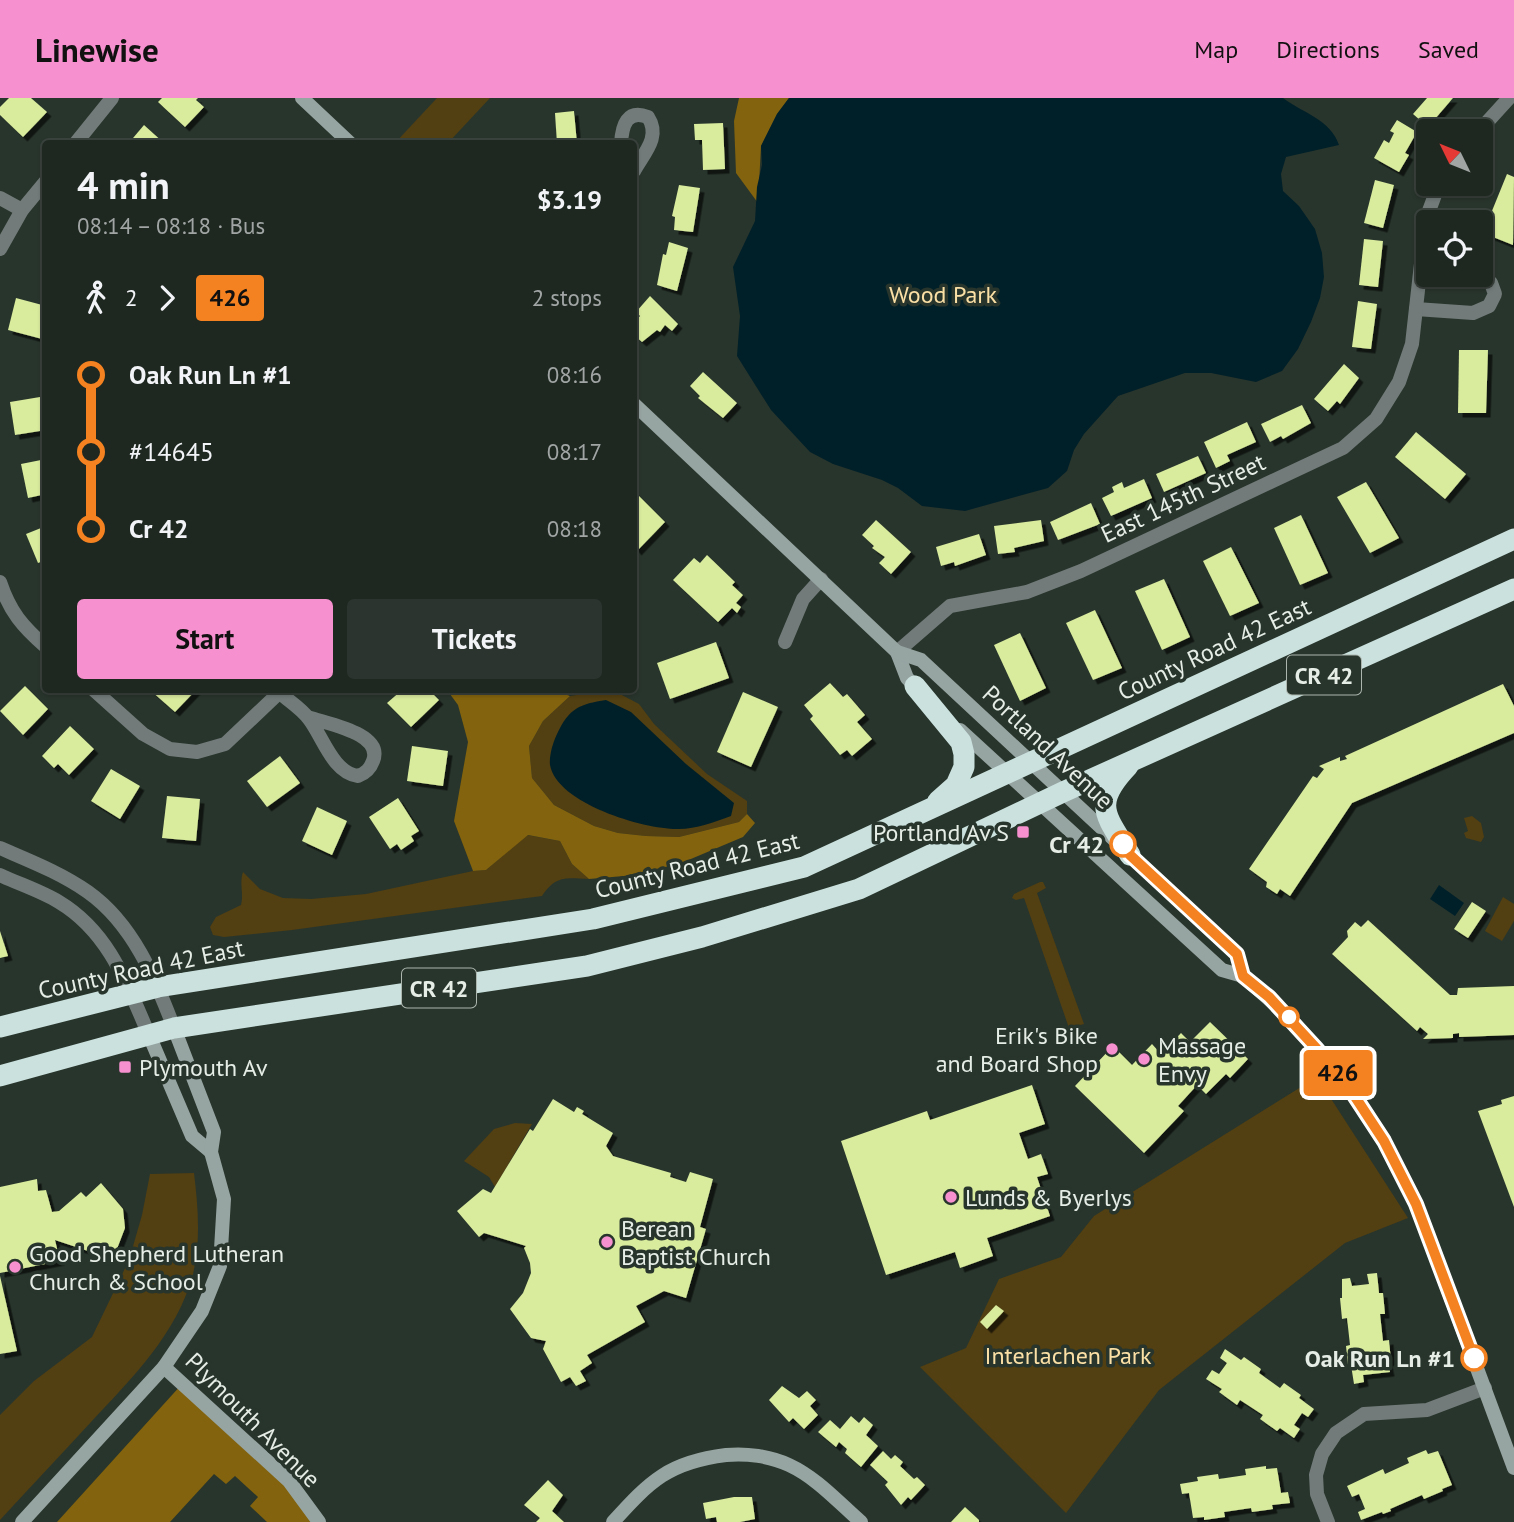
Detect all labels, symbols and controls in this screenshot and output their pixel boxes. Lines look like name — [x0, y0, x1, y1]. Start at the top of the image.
text: Linewise — [35, 28, 159, 71]
text: Map — [1194, 34, 1238, 65]
text: Directions — [1276, 34, 1380, 65]
text: Saved — [1418, 34, 1479, 65]
north arrow — [1416, 119, 1493, 196]
map controls — [1416, 119, 1493, 287]
text: 4 min — [77, 160, 170, 209]
text: $3.19 — [537, 183, 602, 216]
button: locate — [1416, 210, 1493, 287]
text: 08:14 – 08:18 · Bus — [77, 211, 265, 240]
icon: walk — [77, 279, 115, 317]
icon: forward — [148, 279, 186, 317]
park label: Wood Park — [889, 279, 998, 310]
text: 426 — [210, 282, 250, 313]
text: 2 — [125, 283, 138, 312]
text: 2 stops — [532, 283, 602, 312]
text: Oak Run Ln #1 — [129, 358, 292, 391]
text: 08:16 — [547, 360, 602, 389]
text: #14645 — [129, 435, 214, 468]
text: 08:17 — [547, 437, 602, 466]
street label: East 145th Street — [1096, 446, 1270, 550]
text: Cr 42 — [129, 512, 188, 545]
text: 08:18 — [547, 514, 602, 543]
street label: County Road 42 East — [1113, 591, 1315, 707]
button: Start — [77, 599, 333, 679]
button: Tickets — [347, 599, 602, 679]
road number: CR 42 — [1287, 656, 1361, 694]
street label: Portland Avenue — [976, 678, 1120, 816]
place label: Portland Av S — [873, 817, 1009, 848]
marker: Portland Av S — [1015, 824, 1031, 840]
street label: County Road 42 East — [592, 825, 802, 905]
place label: Cr 42 — [1049, 829, 1104, 860]
marker: Cr 42 — [1110, 831, 1136, 857]
street label: County Road 42 East — [35, 932, 247, 1006]
road number: CR 42 — [402, 968, 476, 1007]
unlabelled marker — [1279, 1007, 1299, 1027]
place label: Erik's Bike and Board Shop — [936, 1020, 1098, 1079]
place label: Massage Envy — [1158, 1030, 1246, 1089]
marker: Erik's Bike and Board Shop — [1104, 1041, 1120, 1057]
line badge: 426 — [1298, 1050, 1378, 1096]
marker: Massage Envy — [1136, 1051, 1152, 1067]
place label: Plymouth Av — [139, 1052, 268, 1083]
text: 426 — [1318, 1057, 1358, 1088]
marker: Plymouth Av — [117, 1059, 133, 1075]
place label: Lunds & Byerlys — [965, 1182, 1132, 1213]
marker: Lunds & Byerlys — [943, 1189, 959, 1205]
place label: Berean Baptist Church — [621, 1213, 771, 1272]
marker: Berean Baptist Church — [599, 1234, 615, 1250]
place label: Good Shepherd Lutheran Church & School — [29, 1238, 284, 1297]
marker: Good Shepherd Lutheran Church & School — [7, 1259, 23, 1275]
park label: Interlachen Park — [984, 1340, 1152, 1371]
place label: Oak Run Ln #1 — [1305, 1343, 1455, 1374]
marker: Oak Run Ln #1 — [1461, 1345, 1487, 1371]
street label: Plymouth Avenue — [179, 1346, 327, 1494]

